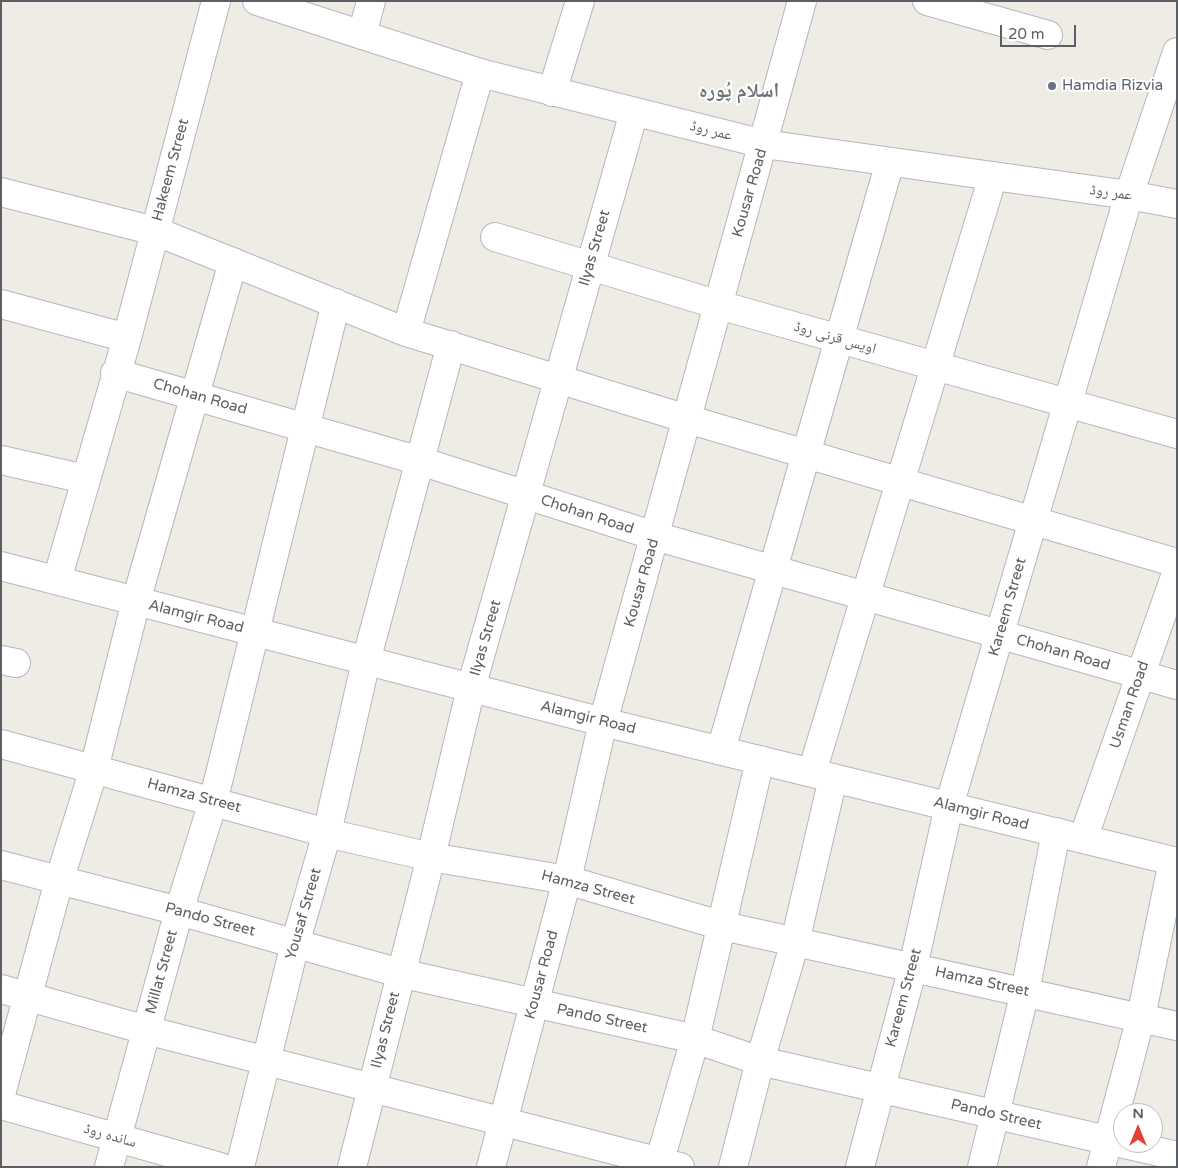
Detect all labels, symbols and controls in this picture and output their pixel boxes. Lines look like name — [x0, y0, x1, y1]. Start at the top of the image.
scale bar — [1003, 15, 1079, 47]
text: 20 m — [1008, 25, 1045, 43]
place label: Hamdia Rizvia — [1062, 77, 1163, 95]
district label: اسلام پُورہ — [699, 80, 779, 104]
marker: Hamdia Rizvia — [1046, 80, 1058, 92]
street label: Hakeem Street — [149, 117, 193, 223]
street label: عمر روڈ — [688, 117, 734, 145]
street label: Kousar Road — [729, 147, 771, 239]
street label: عمر روڈ — [1089, 181, 1133, 205]
street label: Ilyas Street — [576, 208, 614, 288]
street label: اویس قرنی روڈ — [792, 318, 878, 358]
street label: Chohan Road — [151, 375, 249, 419]
street label: Chohan Road — [538, 491, 636, 539]
street label: Kousar Road — [621, 537, 663, 629]
street label: Kareem Street — [985, 556, 1031, 658]
street label: Alamgir Road — [146, 596, 246, 638]
street label: Ilyas Street — [467, 598, 505, 678]
street label: Chohan Road — [1014, 631, 1112, 675]
street label: Usman Road — [1107, 659, 1153, 751]
street label: Alamgir Road — [538, 697, 638, 739]
street label: Hamza Street — [145, 775, 243, 817]
street label: Alamgir Road — [931, 793, 1031, 835]
street label: Yousaf Street — [282, 866, 326, 962]
street label: Hamza Street — [539, 867, 637, 909]
street label: Pando Street — [163, 899, 257, 941]
street label: Millat Street — [142, 928, 182, 1016]
street label: Kousar Road — [521, 929, 563, 1021]
street label: Kareem Street — [882, 947, 926, 1049]
street label: Hamza Street — [933, 963, 1031, 1001]
street label: Ilyas Street — [368, 990, 404, 1070]
street label: Pando Street — [555, 1001, 649, 1037]
street label: Pando Street — [949, 1096, 1043, 1134]
north arrow — [1113, 1103, 1163, 1153]
text: N — [1132, 1105, 1144, 1122]
street label: ساندہ روڈ — [82, 1120, 138, 1152]

